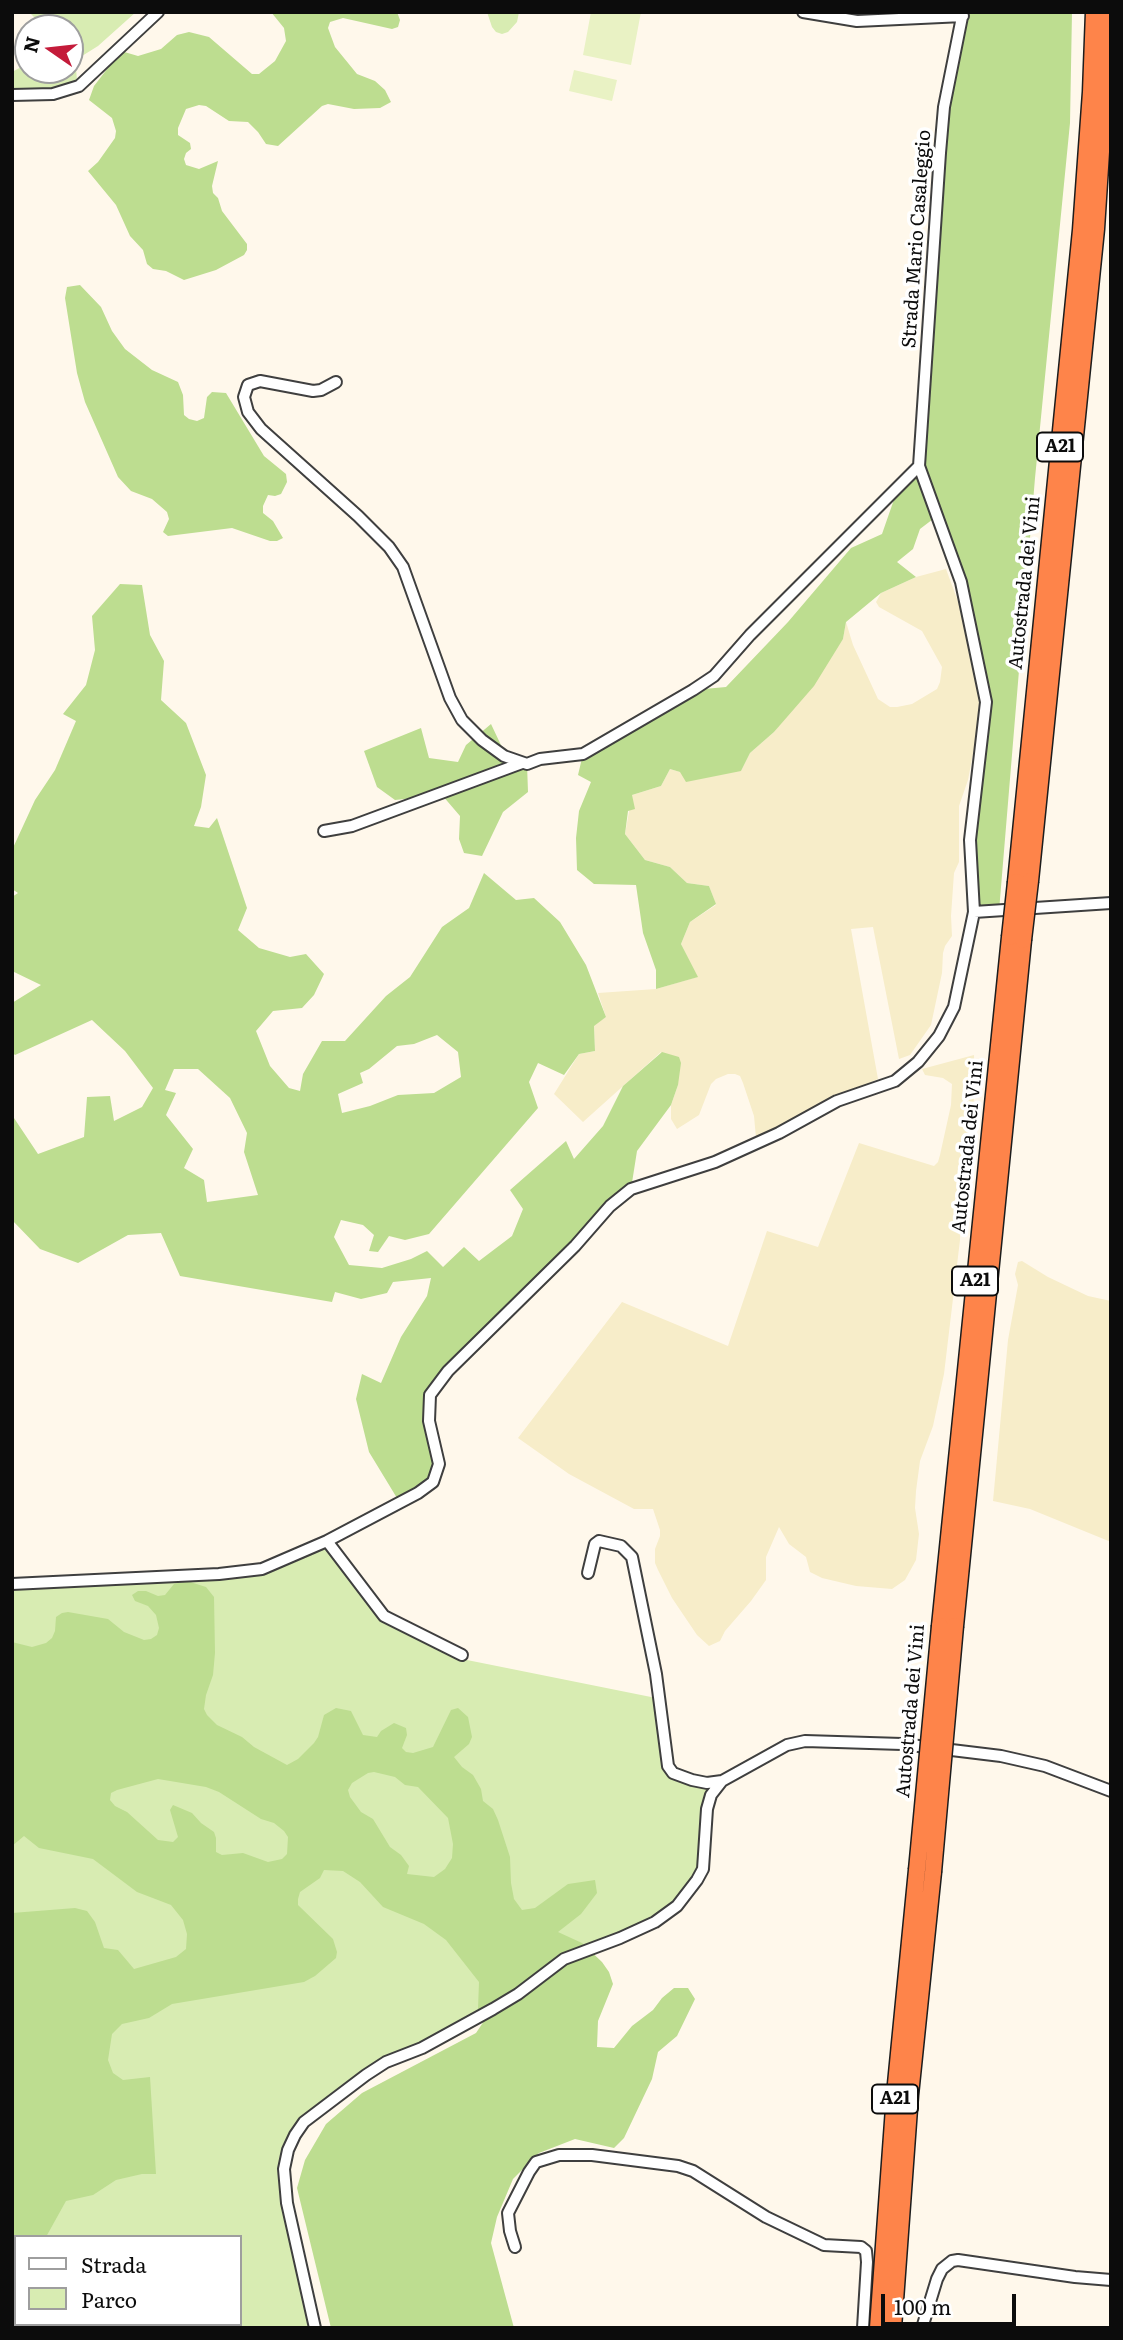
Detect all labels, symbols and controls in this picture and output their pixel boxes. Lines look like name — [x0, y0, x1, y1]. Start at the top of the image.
north arrow — [14, 14, 84, 84]
text: N — [15, 33, 46, 56]
street label: Strada Mario Casaleggio — [898, 129, 936, 349]
road number: A21 — [1037, 432, 1083, 462]
street label: Autostrada dei Vini — [1005, 495, 1045, 671]
street label: Autostrada dei Vini — [948, 1059, 988, 1235]
road number: A21 — [952, 1266, 998, 1296]
street label: Autostrada dei Vini — [892, 1623, 930, 1799]
road number: A21 — [872, 2084, 918, 2113]
legend — [14, 2235, 242, 2326]
text: Strada — [81, 2248, 147, 2279]
scale bar — [885, 2280, 1020, 2324]
text: Parco — [81, 2283, 137, 2314]
text: 100 m — [894, 2290, 951, 2321]

